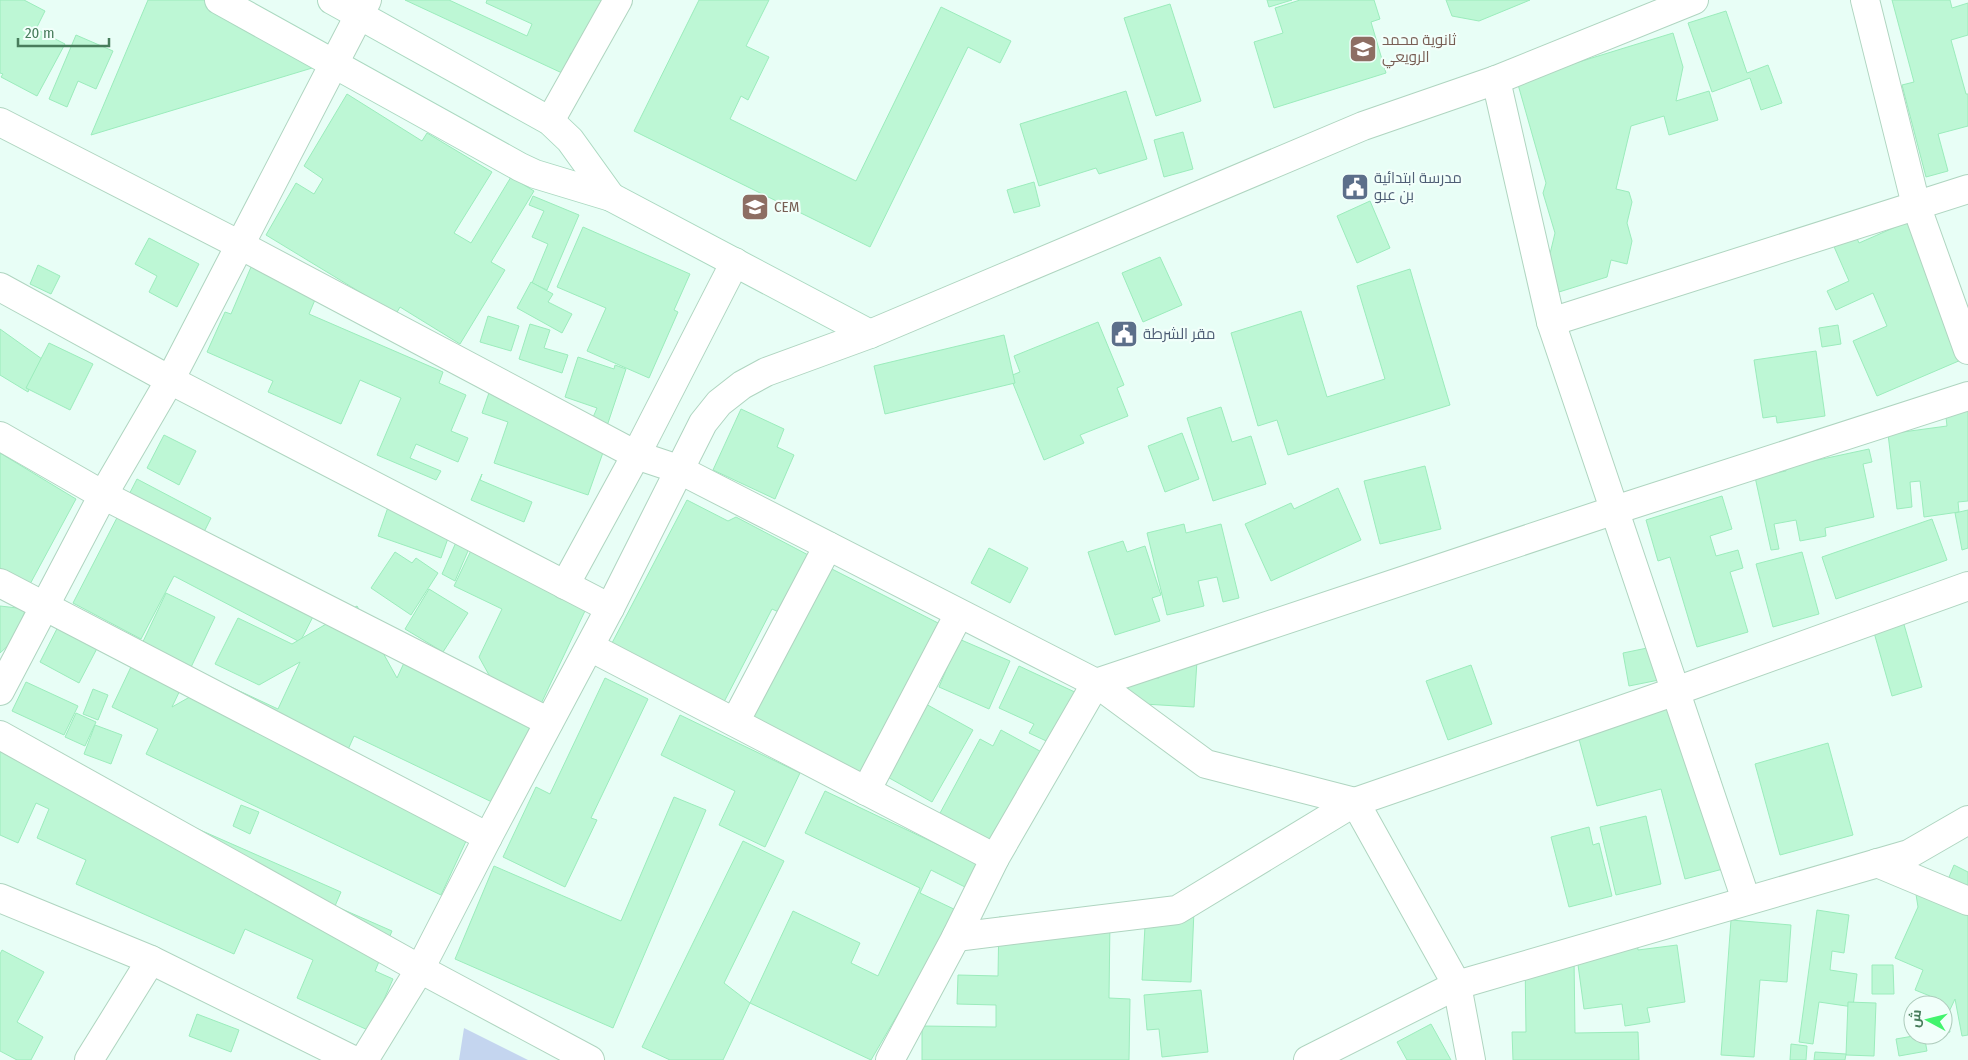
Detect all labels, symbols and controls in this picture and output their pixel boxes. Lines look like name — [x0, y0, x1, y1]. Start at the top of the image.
scale bar — [18, 15, 109, 47]
text: 20 m — [25, 24, 55, 42]
place label: ثانوية محمد الرويعي — [1382, 31, 1456, 69]
school or university icon: ثانوية محمد الرويعي — [1348, 34, 1378, 64]
place label: مدرسة ابتدائية بن عبو — [1374, 169, 1462, 205]
public building icon: مدرسة ابتدائية بن عبو — [1340, 172, 1370, 202]
school or university icon: CEM — [740, 192, 770, 222]
place label: CEM — [774, 198, 799, 216]
public building icon: مقر الشرطة — [1109, 319, 1139, 349]
place label: مقر الشرطة — [1143, 325, 1215, 343]
north arrow — [1903, 995, 1953, 1045]
text: ش — [1906, 1008, 1925, 1028]

